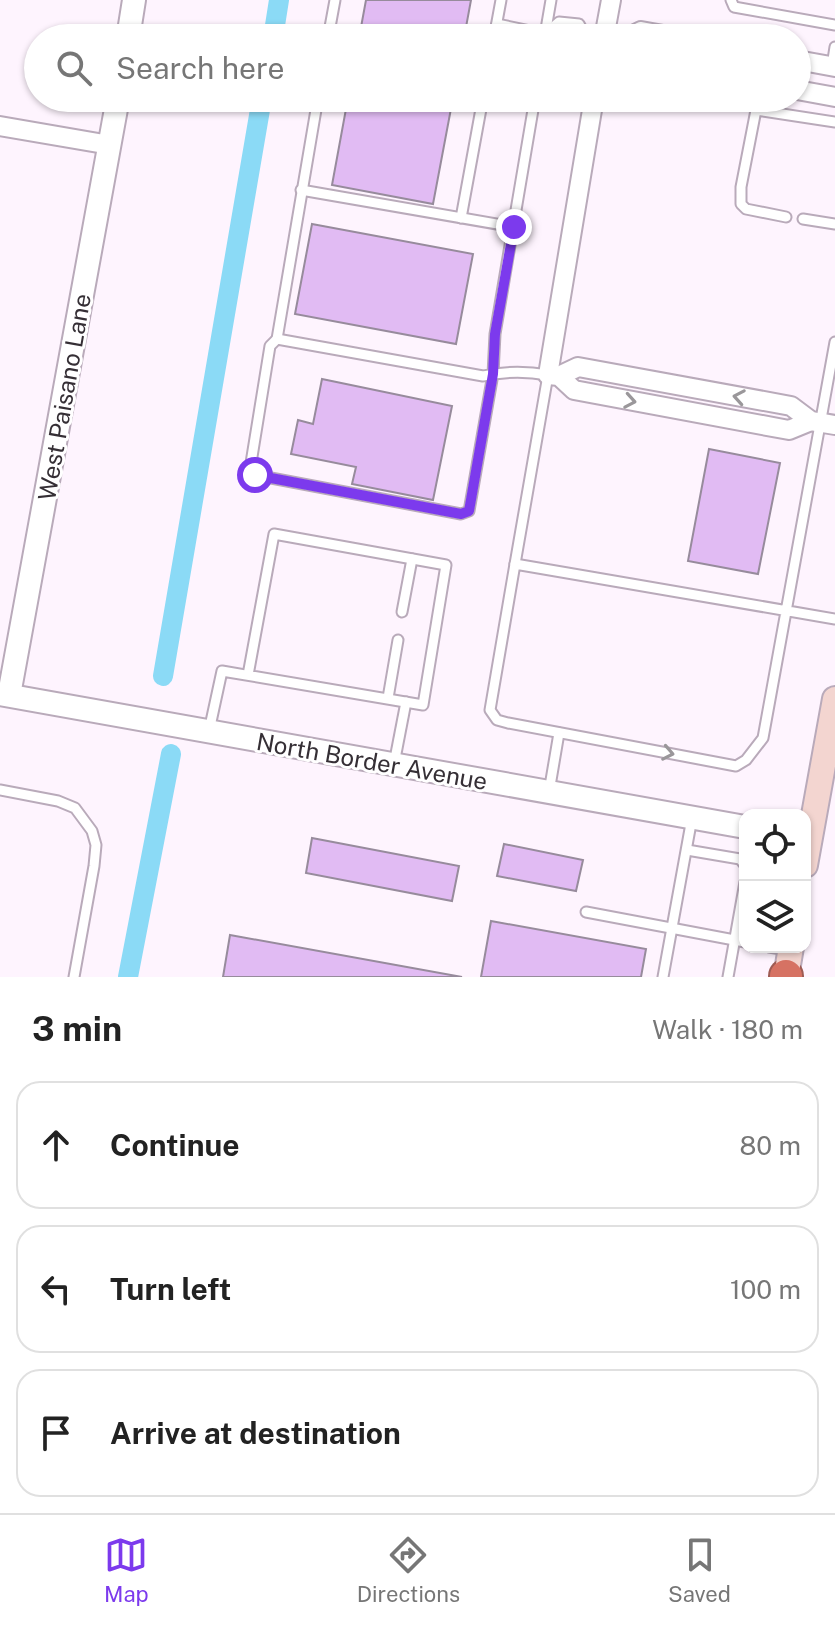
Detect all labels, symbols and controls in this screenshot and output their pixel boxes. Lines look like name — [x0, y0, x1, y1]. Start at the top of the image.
search box — [24, 24, 811, 112]
icon: search — [52, 46, 96, 90]
text: Search here — [116, 50, 284, 86]
route end — [496, 209, 532, 245]
street label: West Paisano Lane — [32, 291, 96, 503]
one-way arrow — [732, 389, 746, 406]
one-way arrow — [623, 391, 637, 408]
route start — [237, 457, 273, 493]
street label: North Border Avenue — [254, 727, 490, 795]
one-way arrow — [661, 744, 675, 761]
map controls — [739, 809, 811, 953]
button: locate — [739, 809, 811, 881]
button: layers — [739, 881, 811, 953]
text: 3 min — [32, 1009, 122, 1049]
text: Walk · 180 m — [652, 1014, 803, 1045]
icon: ahead — [34, 1123, 78, 1167]
text: Continue — [110, 1127, 240, 1163]
text: 80 m — [740, 1130, 801, 1161]
icon: left — [34, 1267, 78, 1311]
text: Turn left — [110, 1271, 231, 1307]
text: 100 m — [730, 1274, 801, 1305]
icon: arrive — [34, 1411, 78, 1455]
text: Arrive at destination — [110, 1415, 401, 1451]
tab: Map — [104, 1533, 149, 1607]
tab: Directions — [357, 1533, 460, 1607]
tab: Saved — [668, 1533, 731, 1607]

